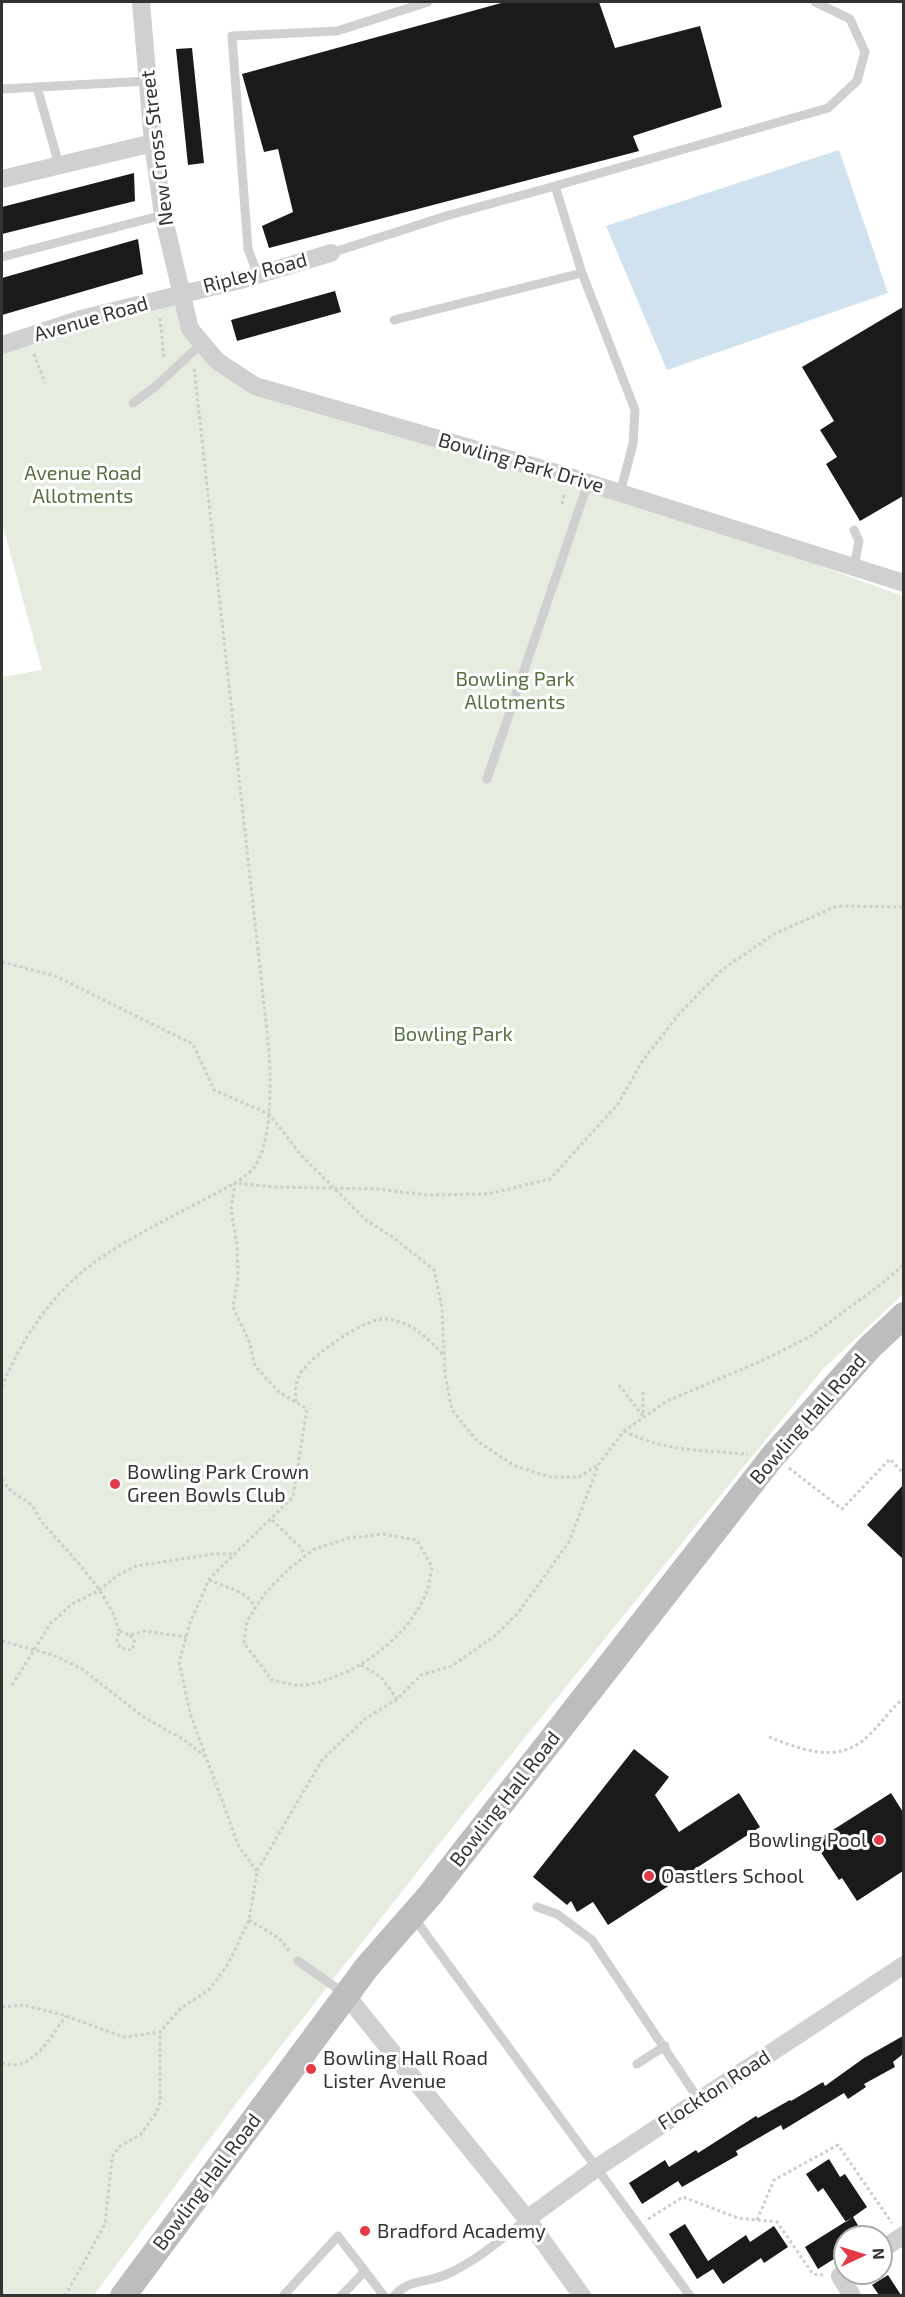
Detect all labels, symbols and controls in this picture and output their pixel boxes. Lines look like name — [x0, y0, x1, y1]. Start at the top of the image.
street label: New Cross Street — [136, 69, 178, 227]
street label: Ripley Road — [200, 248, 310, 298]
street label: Avenue Road — [31, 291, 151, 347]
street label: Bowling Park Drive — [435, 428, 607, 498]
park label: Avenue Road Allotments — [24, 461, 142, 508]
park label: Bowling Park Allotments — [455, 667, 575, 714]
park label: Bowling Park — [393, 1022, 513, 1046]
street label: Bowling Hall Road — [745, 1349, 871, 1489]
place label: Bowling Park Crown Green Bowls Club — [127, 1460, 309, 1507]
marker: Bowling Park Crown Green Bowls Club — [108, 1477, 122, 1491]
street label: Bowling Hall Road — [445, 1727, 565, 1871]
place label: Bowling Pool — [748, 1828, 867, 1852]
marker: Bowling Pool — [872, 1833, 886, 1847]
place label: Oastlers School — [661, 1864, 804, 1888]
marker: Oastlers School — [642, 1869, 656, 1883]
street label: Flockton Road — [653, 2045, 775, 2135]
place label: Bowling Hall Road Lister Avenue — [323, 2046, 488, 2093]
marker: Bowling Hall Road Lister Avenue — [304, 2062, 318, 2076]
street label: Bowling Hall Road — [148, 2109, 266, 2255]
place label: Bradford Academy — [377, 2219, 546, 2243]
marker: Bradford Academy — [358, 2224, 372, 2238]
north arrow — [833, 2225, 893, 2285]
text: N — [870, 2247, 889, 2260]

